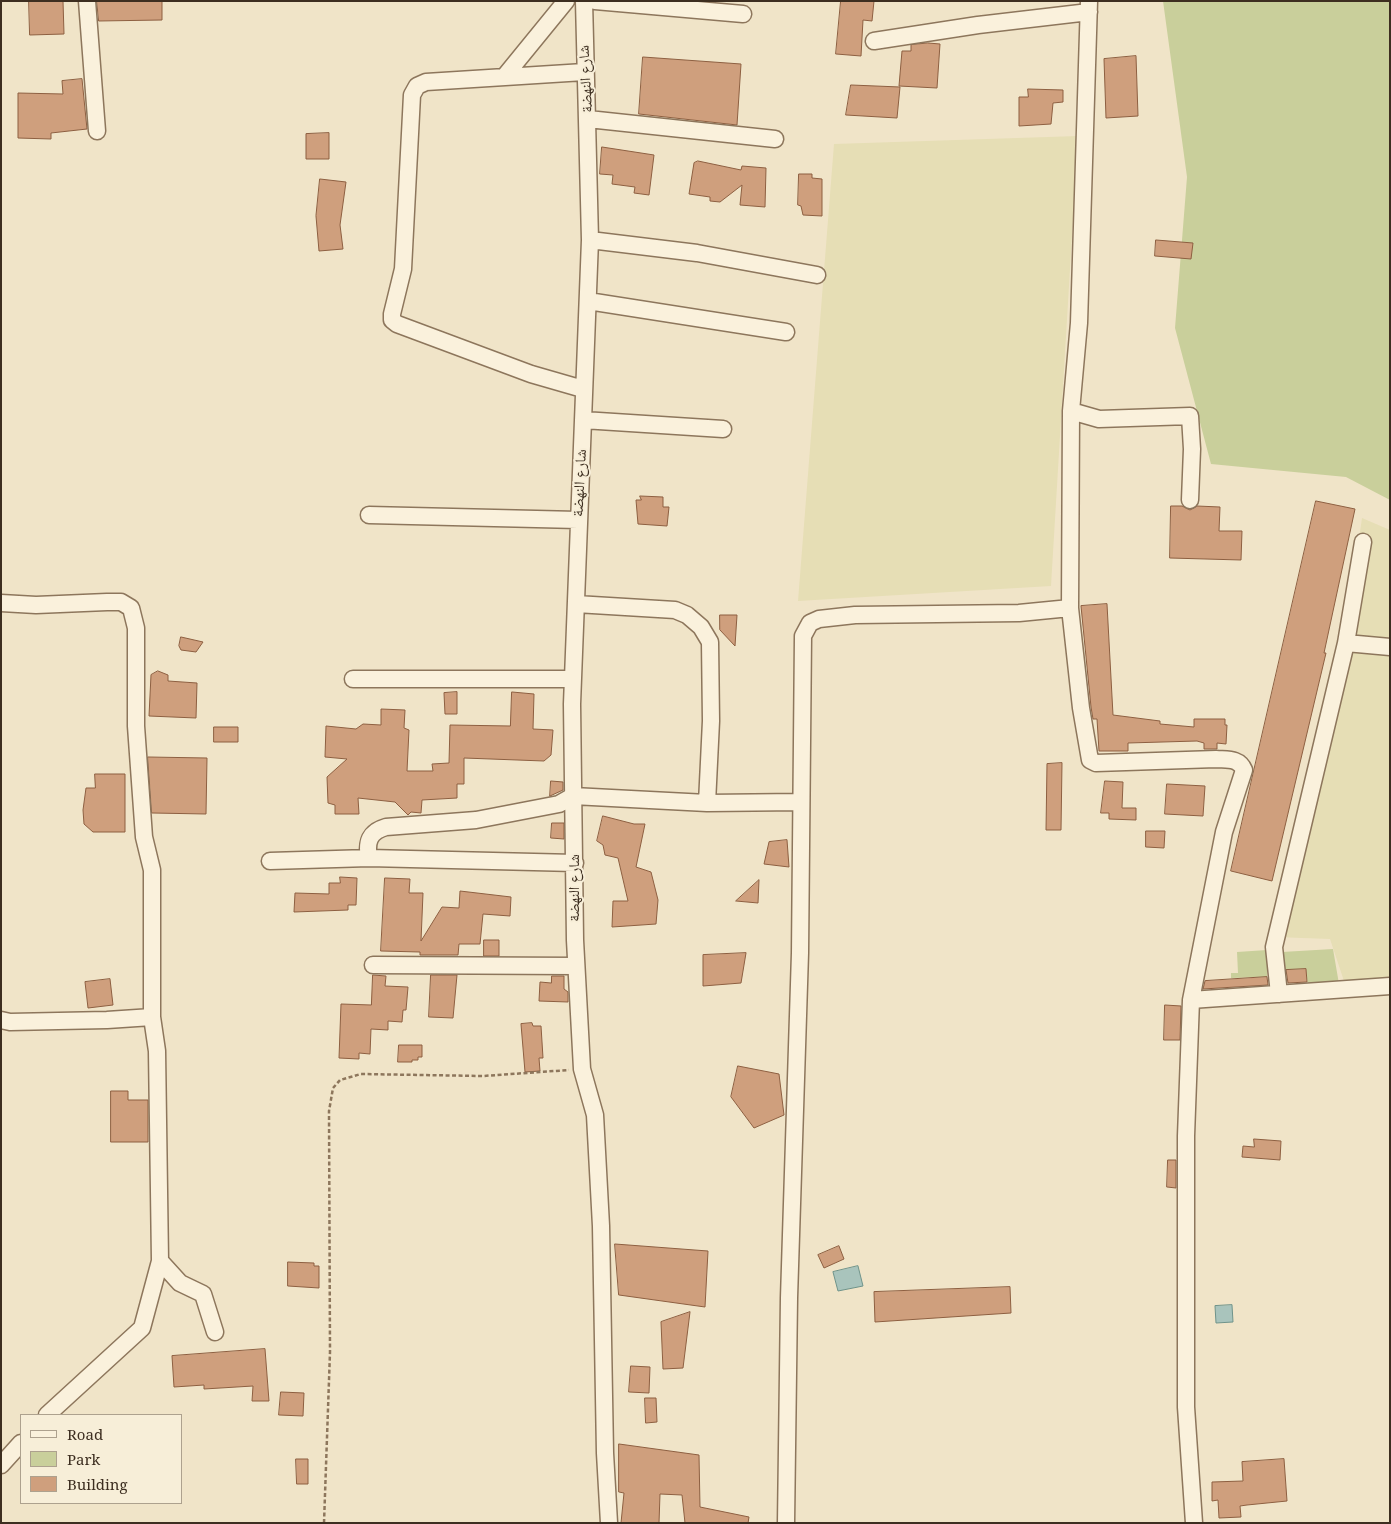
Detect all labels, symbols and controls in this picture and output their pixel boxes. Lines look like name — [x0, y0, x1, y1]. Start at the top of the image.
street label: شارع النهضة — [575, 45, 597, 113]
street label: شارع النهضة — [569, 449, 591, 517]
street label: شارع النهضة — [566, 854, 584, 922]
legend — [20, 1414, 182, 1504]
text: Road — [67, 1424, 103, 1444]
text: Park — [67, 1449, 100, 1469]
text: Building — [67, 1474, 128, 1494]

